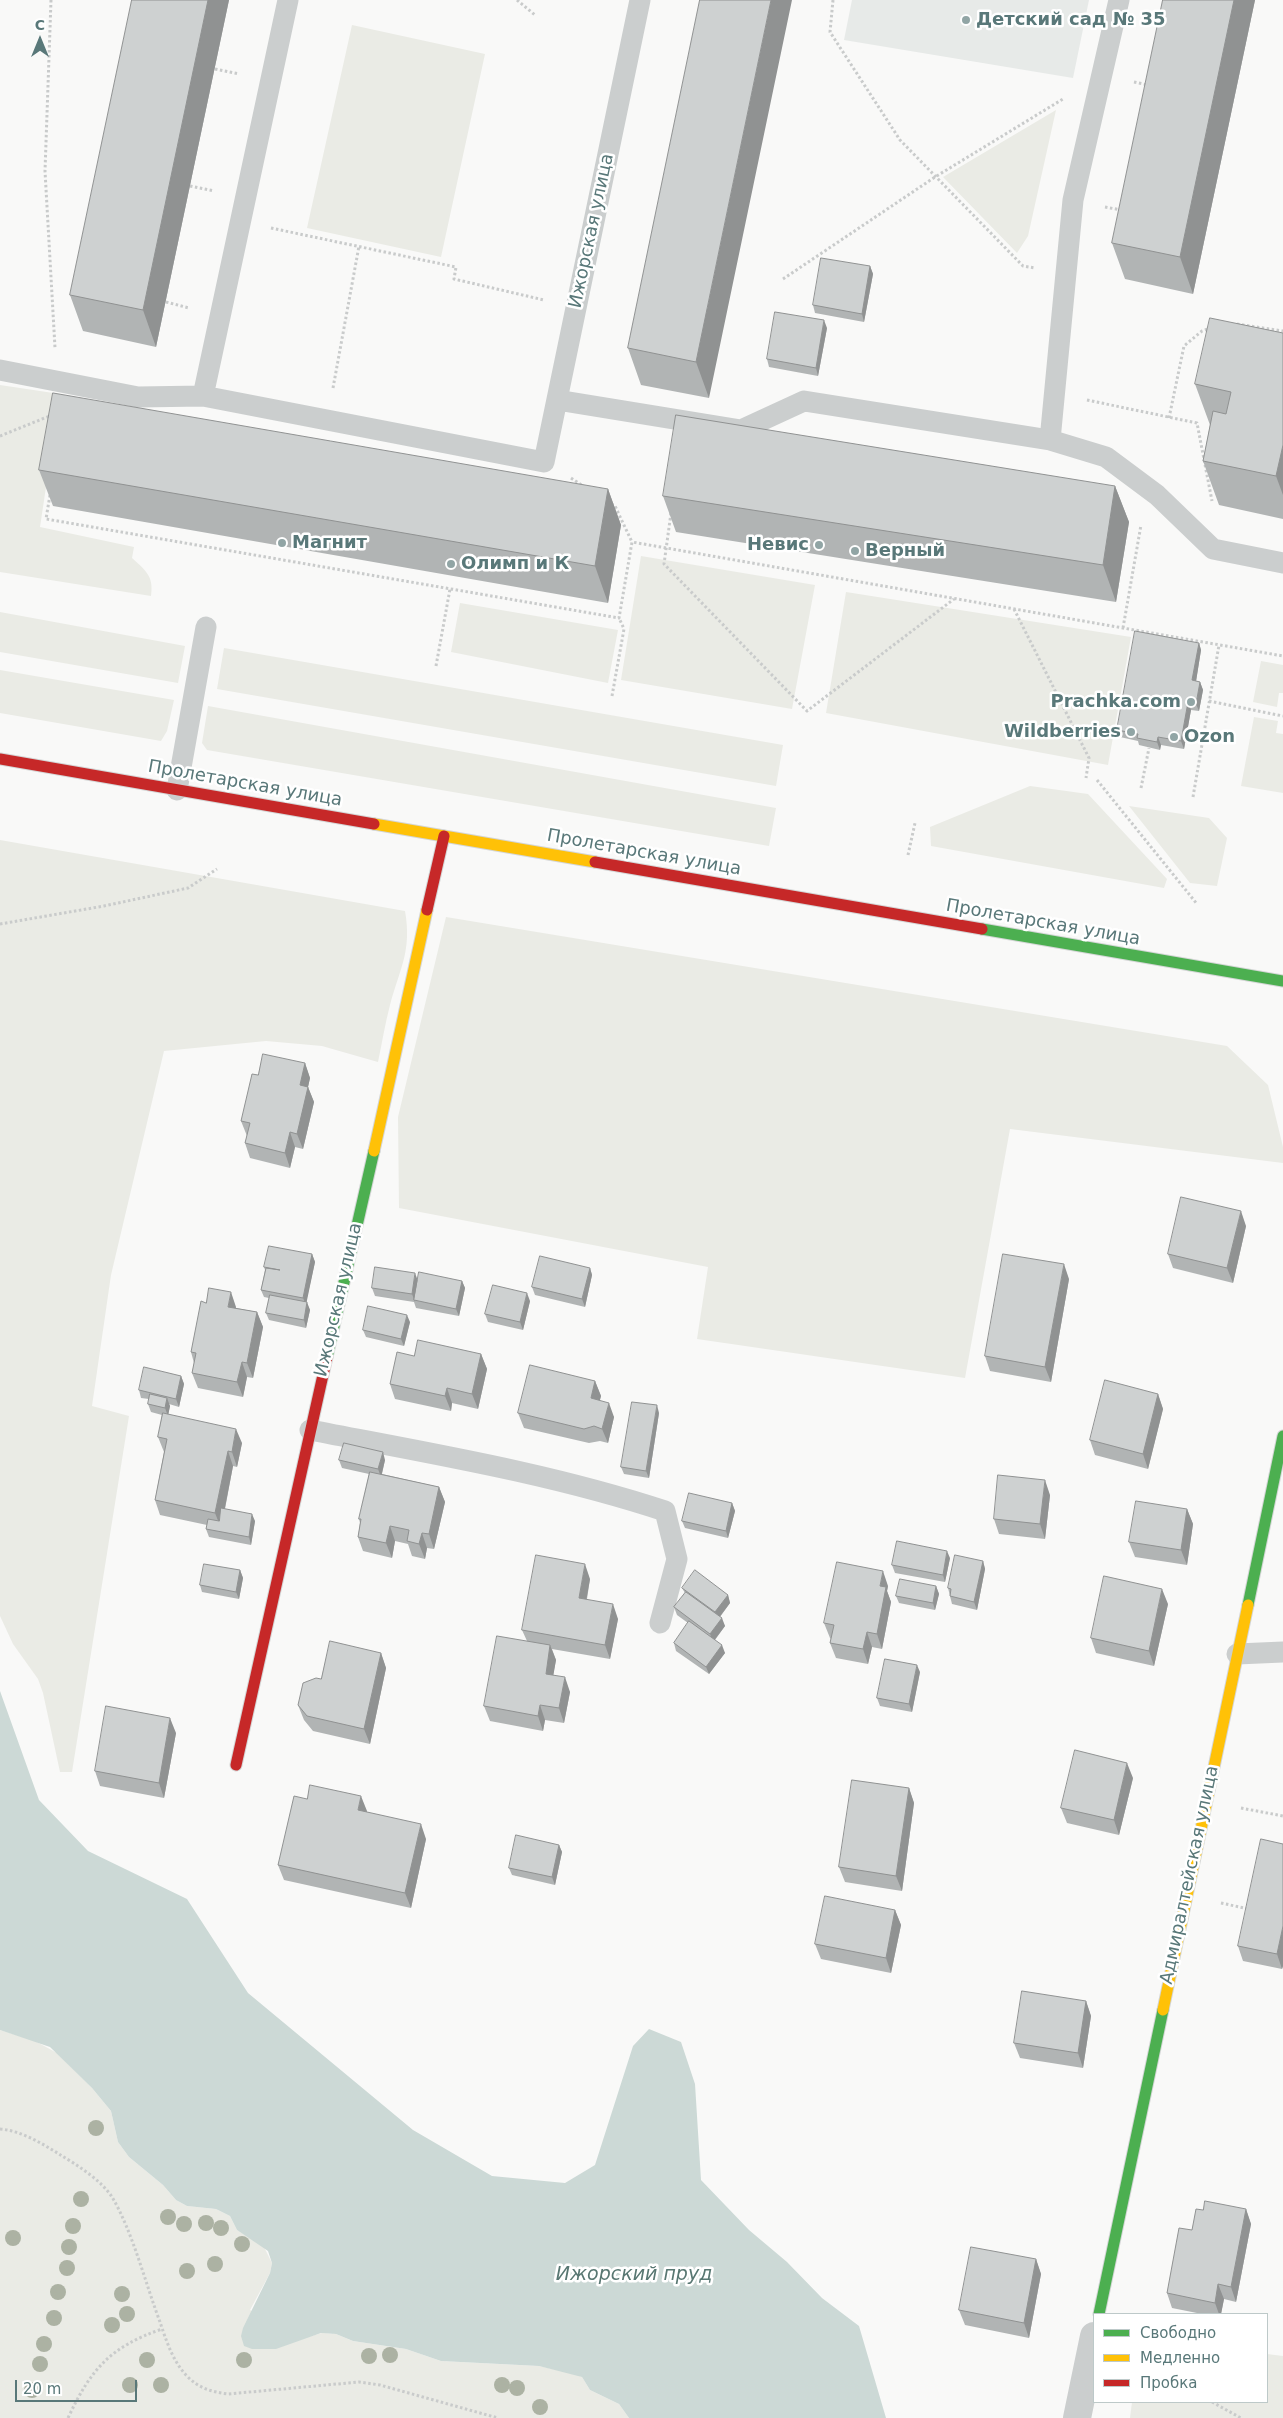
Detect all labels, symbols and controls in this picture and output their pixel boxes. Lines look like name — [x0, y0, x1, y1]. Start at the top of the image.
place label: Детский сад № 35 — [976, 9, 1166, 31]
marker: Детский сад № 35 — [960, 14, 972, 26]
north arrow — [15, 15, 65, 65]
text: С — [35, 17, 45, 33]
street label: Ижорская улица — [565, 152, 619, 310]
place label: Магнит — [292, 532, 367, 554]
place label: Невис — [747, 534, 809, 556]
marker: Магнит — [276, 537, 288, 549]
marker: Невис — [813, 539, 825, 551]
place label: Верный — [865, 540, 945, 562]
marker: Верный — [849, 545, 861, 557]
place label: Олимп и К — [461, 553, 569, 575]
marker: Олимп и К — [445, 558, 457, 570]
place label: Prachka.com — [1051, 691, 1181, 713]
marker: Prachka.com — [1185, 696, 1197, 708]
place label: Wildberries — [1004, 721, 1121, 743]
marker: Wildberries — [1125, 726, 1137, 738]
place label: Ozon — [1184, 726, 1235, 748]
marker: Ozon — [1168, 731, 1180, 743]
street label: Пролетарская улица — [146, 756, 344, 812]
street label: Пролетарская улица — [545, 825, 743, 881]
street label: Пролетарская улица — [944, 895, 1142, 951]
street label: Ижорская улица — [311, 1221, 367, 1379]
street label: Адмиралтейская улица — [1156, 1764, 1224, 1986]
water label: Ижорский пруд — [556, 2264, 712, 2286]
legend — [1093, 2313, 1268, 2403]
text: Свободно — [1140, 2324, 1216, 2342]
text: Медленно — [1140, 2349, 1220, 2367]
scale bar — [18, 2370, 140, 2402]
text: Пробка — [1140, 2374, 1197, 2392]
text: 20 m — [23, 2380, 61, 2398]

